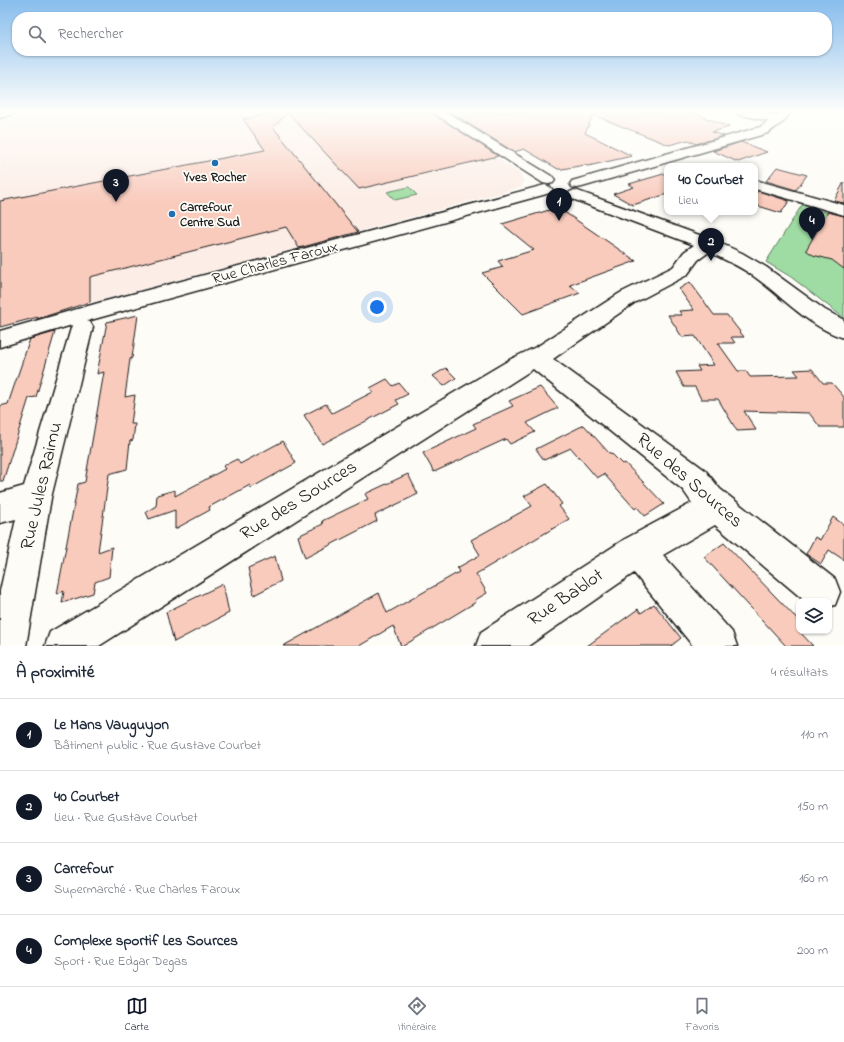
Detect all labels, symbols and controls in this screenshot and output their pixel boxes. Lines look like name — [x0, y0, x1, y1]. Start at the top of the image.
search box — [12, 12, 832, 56]
icon: search — [26, 23, 48, 45]
text: Rechercher — [58, 23, 123, 45]
marker: Yves Rocher — [210, 158, 220, 168]
popup — [664, 163, 758, 215]
place label: Yves Rocher — [183, 168, 247, 187]
pin: 3 — [103, 169, 129, 202]
text: 40 Courbet — [678, 169, 744, 191]
pin: 1 — [546, 188, 572, 221]
text: Lieu — [678, 191, 699, 210]
place label: Carrefour Centre Sud — [180, 198, 241, 232]
pin: 4 — [799, 207, 825, 240]
marker: Carrefour Centre Sud — [167, 209, 177, 219]
pin: 2 — [698, 228, 724, 261]
street label: Rue Charles Faroux — [209, 235, 341, 291]
your location — [367, 297, 387, 317]
street label: Rue Jules Raimu — [14, 419, 70, 553]
street label: Rue des Sources — [630, 427, 748, 535]
street label: Rue des Sources — [235, 454, 363, 548]
street label: Rue Bablot — [523, 562, 610, 633]
map controls — [796, 598, 832, 634]
button: layers — [796, 598, 832, 634]
text: À proximité — [16, 660, 94, 685]
text: 4 résultats — [771, 663, 828, 682]
text: Le Mans Vauguyon — [54, 714, 169, 736]
text: 1 — [27, 725, 31, 744]
text: 110 m — [801, 725, 828, 744]
text: Bâtiment public · Rue Gustave Courbet — [54, 736, 261, 755]
text: 40 Courbet — [54, 786, 119, 808]
text: 2 — [26, 797, 32, 816]
text: 150 m — [797, 797, 828, 816]
text: Lieu · Rue Gustave Courbet — [54, 808, 198, 827]
text: Carrefour — [54, 858, 113, 880]
text: 3 — [26, 869, 32, 888]
text: 160 m — [799, 869, 828, 888]
text: Supermarché · Rue Charles Faroux — [54, 880, 240, 899]
text: Complexe sportif Les Sources — [54, 930, 238, 952]
text: 4 — [26, 941, 32, 960]
text: 200 m — [797, 941, 828, 960]
text: Sport · Rue Edgar Degas — [54, 952, 188, 971]
tab: Carte — [125, 995, 149, 1035]
tab: Itinéraire — [398, 995, 436, 1035]
tab: Favoris — [685, 995, 719, 1035]

